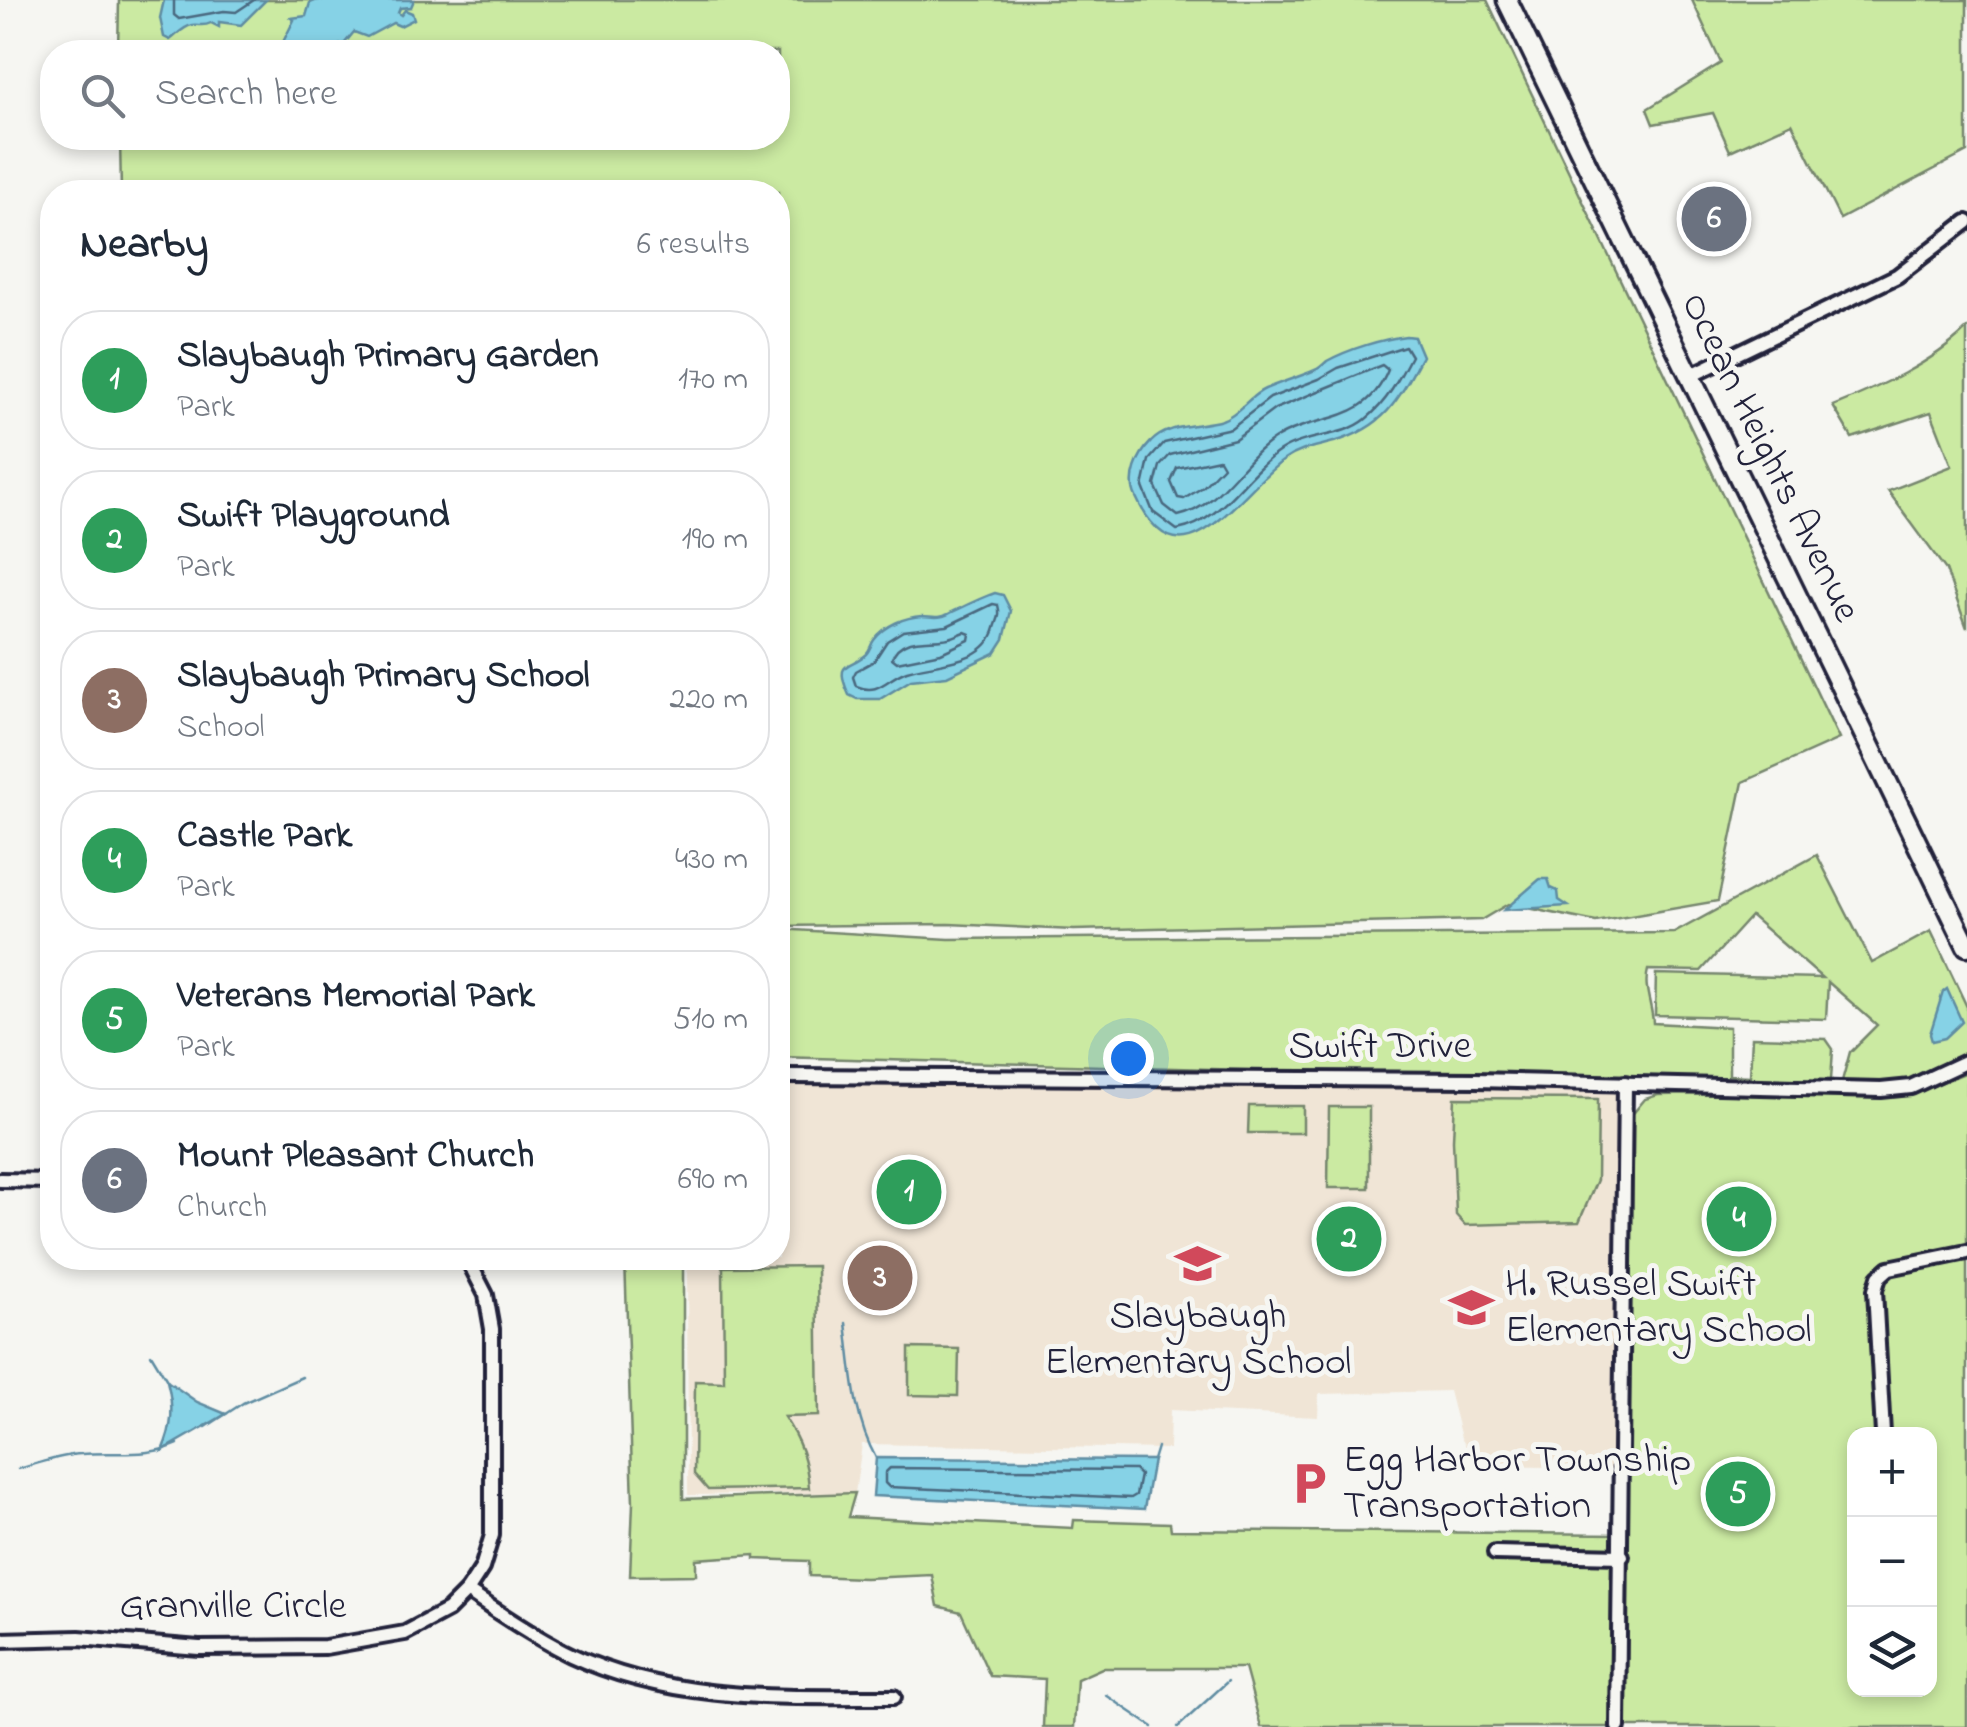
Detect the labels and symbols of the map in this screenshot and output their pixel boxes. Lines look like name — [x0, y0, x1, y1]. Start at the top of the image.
pin: 6 — [1682, 182, 1746, 256]
street label: Ocean Heights Avenue — [1663, 283, 1875, 633]
street label: Swift Drive — [1288, 1018, 1472, 1077]
your location — [1103, 1033, 1154, 1084]
pin: 1 — [876, 1154, 942, 1230]
pin: 4 — [1706, 1182, 1772, 1256]
pin: 2 — [1316, 1202, 1382, 1276]
pin: 3 — [848, 1240, 912, 1316]
school or university icon: Slaybaugh Elementary School — [1174, 1240, 1222, 1288]
place label: H. Russel Swift Elementary School — [1505, 1256, 1812, 1361]
school or university icon: H. Russel Swift Elementary School — [1448, 1284, 1496, 1332]
place label: Slaybaugh Elementary School — [1045, 1288, 1351, 1393]
place label: Egg Harbor Township Transportation — [1343, 1432, 1691, 1537]
pin: 5 — [1706, 1456, 1770, 1532]
parking icon: Egg Harbor Township Transportation — [1286, 1460, 1334, 1508]
street label: Granville Circle — [120, 1578, 346, 1637]

